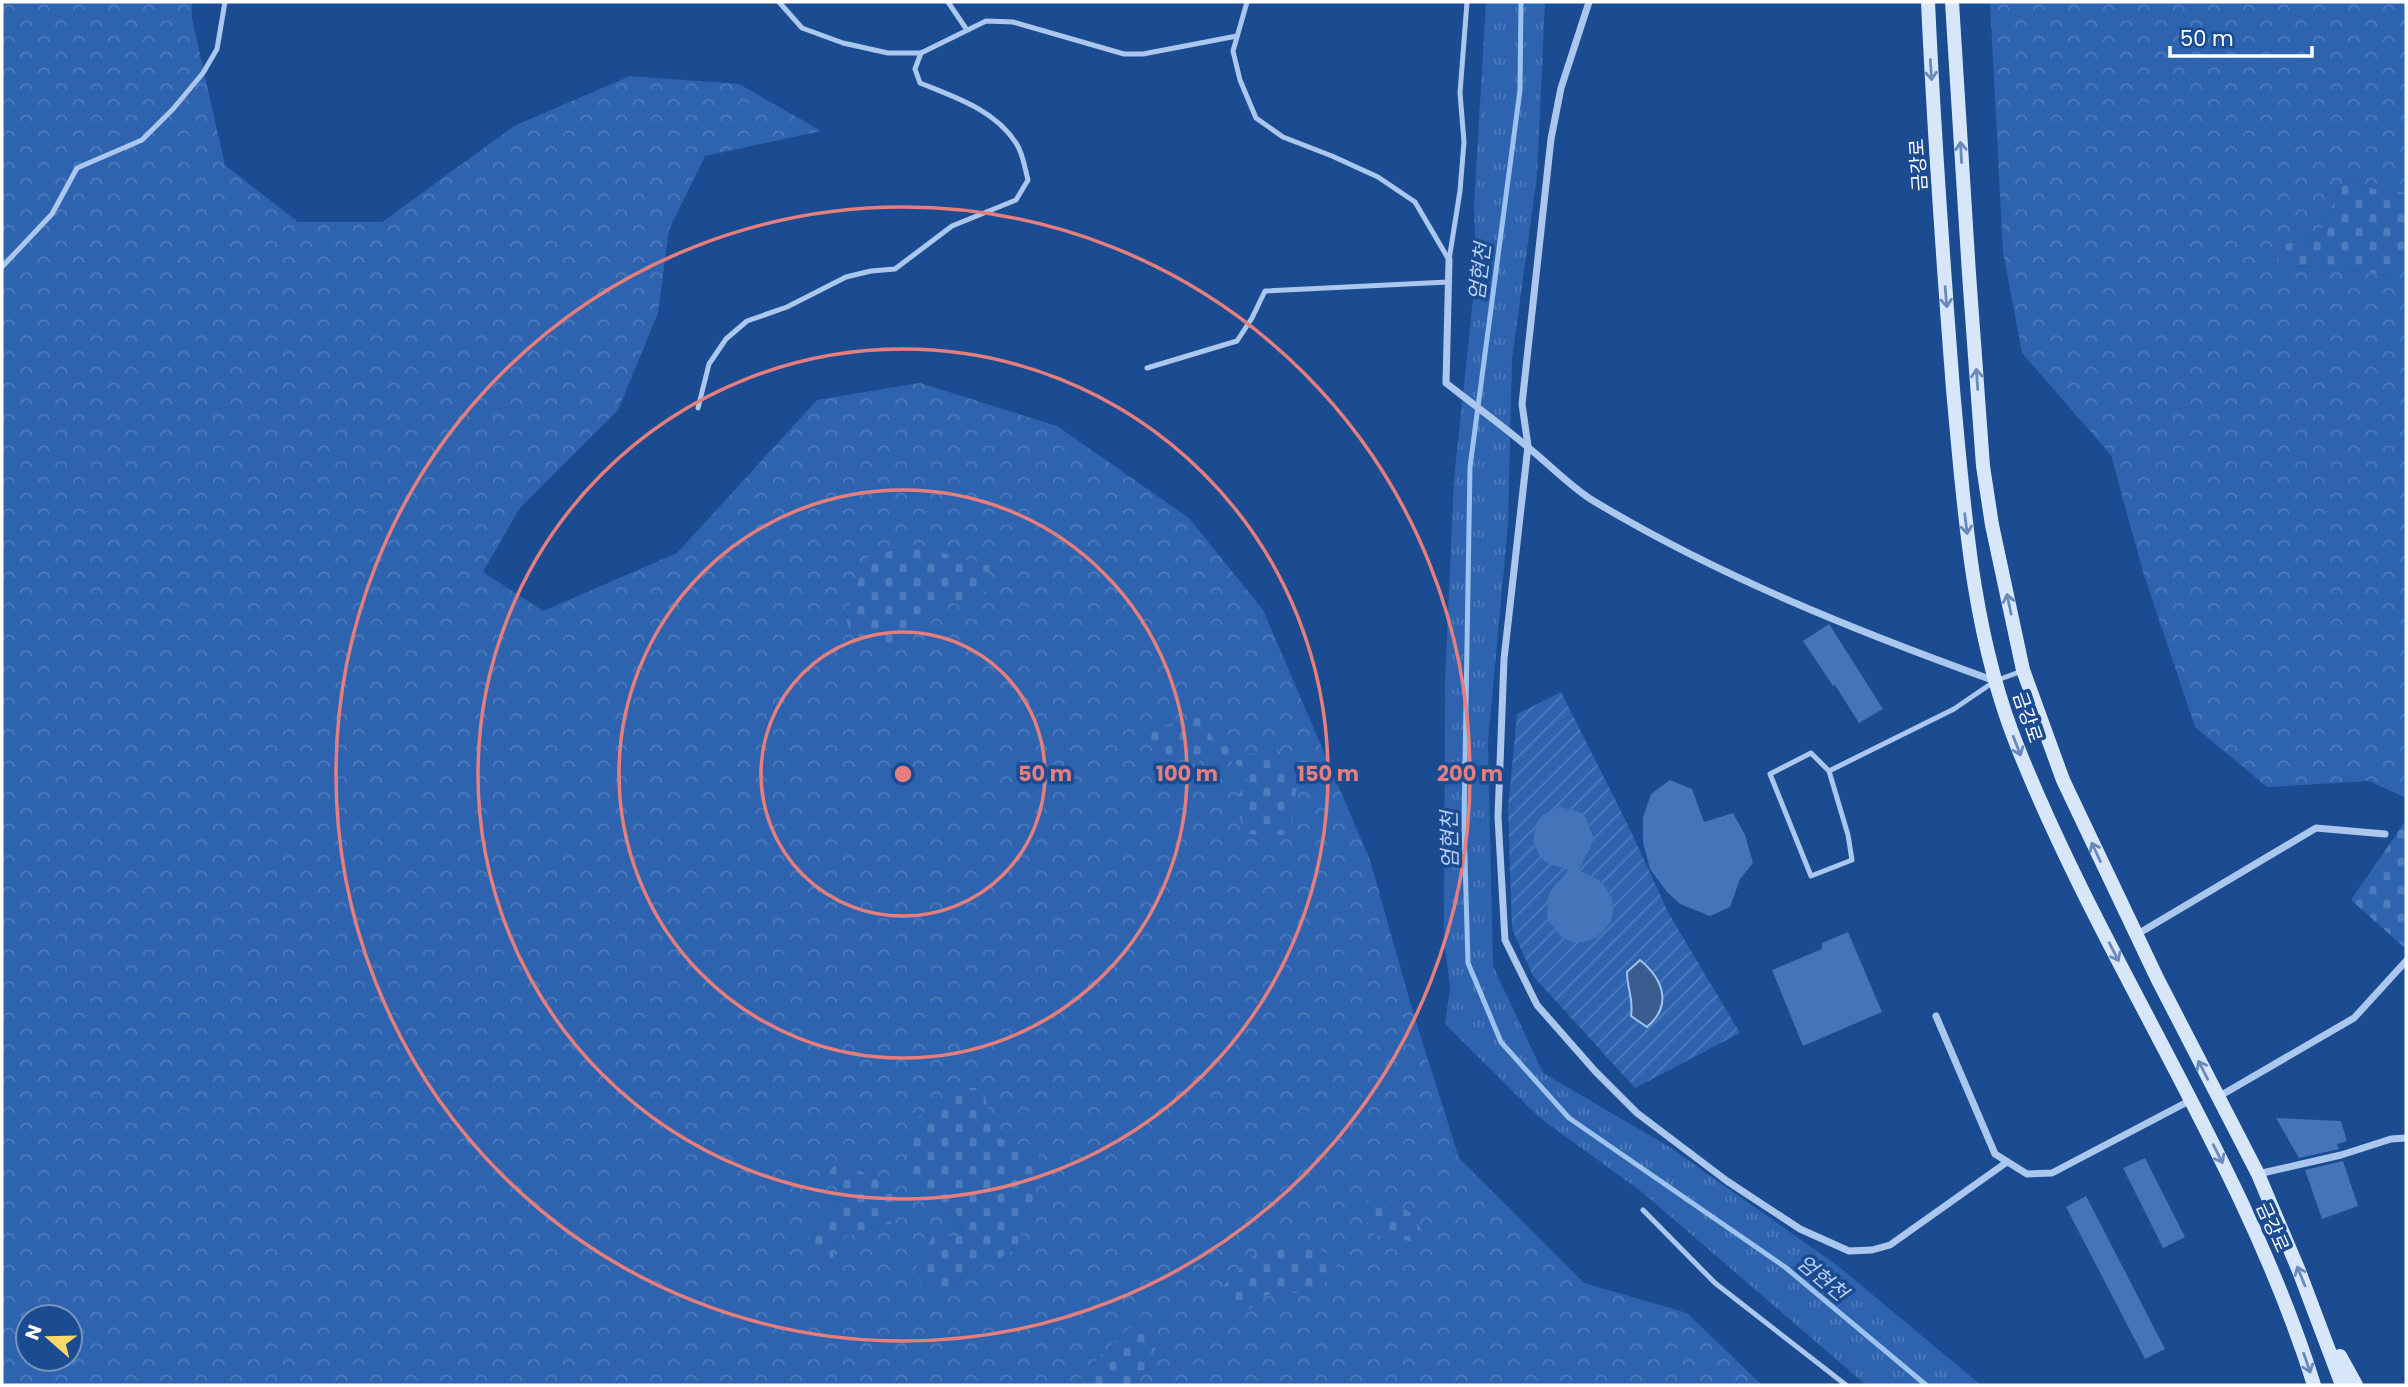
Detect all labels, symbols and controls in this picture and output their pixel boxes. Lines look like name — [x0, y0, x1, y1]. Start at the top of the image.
scale bar — [2170, 14, 2312, 58]
text: 50 m — [2180, 24, 2234, 53]
one-way arrow — [1925, 58, 1938, 81]
street label: 금강로 — [1903, 138, 1934, 192]
one-way arrow — [1955, 141, 1968, 164]
water label: 엄현천 — [1462, 239, 1498, 302]
one-way arrow — [1940, 285, 1953, 308]
one-way arrow — [1970, 368, 1983, 391]
one-way arrow — [1960, 512, 1973, 534]
one-way arrow — [2001, 593, 2015, 616]
street label: 금강로 — [2006, 688, 2049, 746]
one-way arrow — [2012, 734, 2025, 756]
text: 50 m — [1018, 759, 1072, 788]
text: 100 m — [1156, 759, 1218, 788]
text: 150 m — [1297, 759, 1359, 788]
text: 200 m — [1437, 759, 1503, 788]
centre of rings — [891, 762, 915, 786]
water label: 엄현천 — [1434, 808, 1465, 869]
one-way arrow — [2089, 842, 2103, 863]
one-way arrow — [2107, 941, 2121, 962]
one-way arrow — [2196, 1060, 2210, 1081]
one-way arrow — [2211, 1143, 2225, 1164]
street label: 금강로 — [2250, 1198, 2296, 1257]
water label: 엄현천 — [1791, 1248, 1856, 1309]
one-way arrow — [2293, 1265, 2306, 1287]
north arrow — [14, 1303, 84, 1373]
text: N — [18, 1321, 49, 1344]
one-way arrow — [2302, 1352, 2314, 1374]

